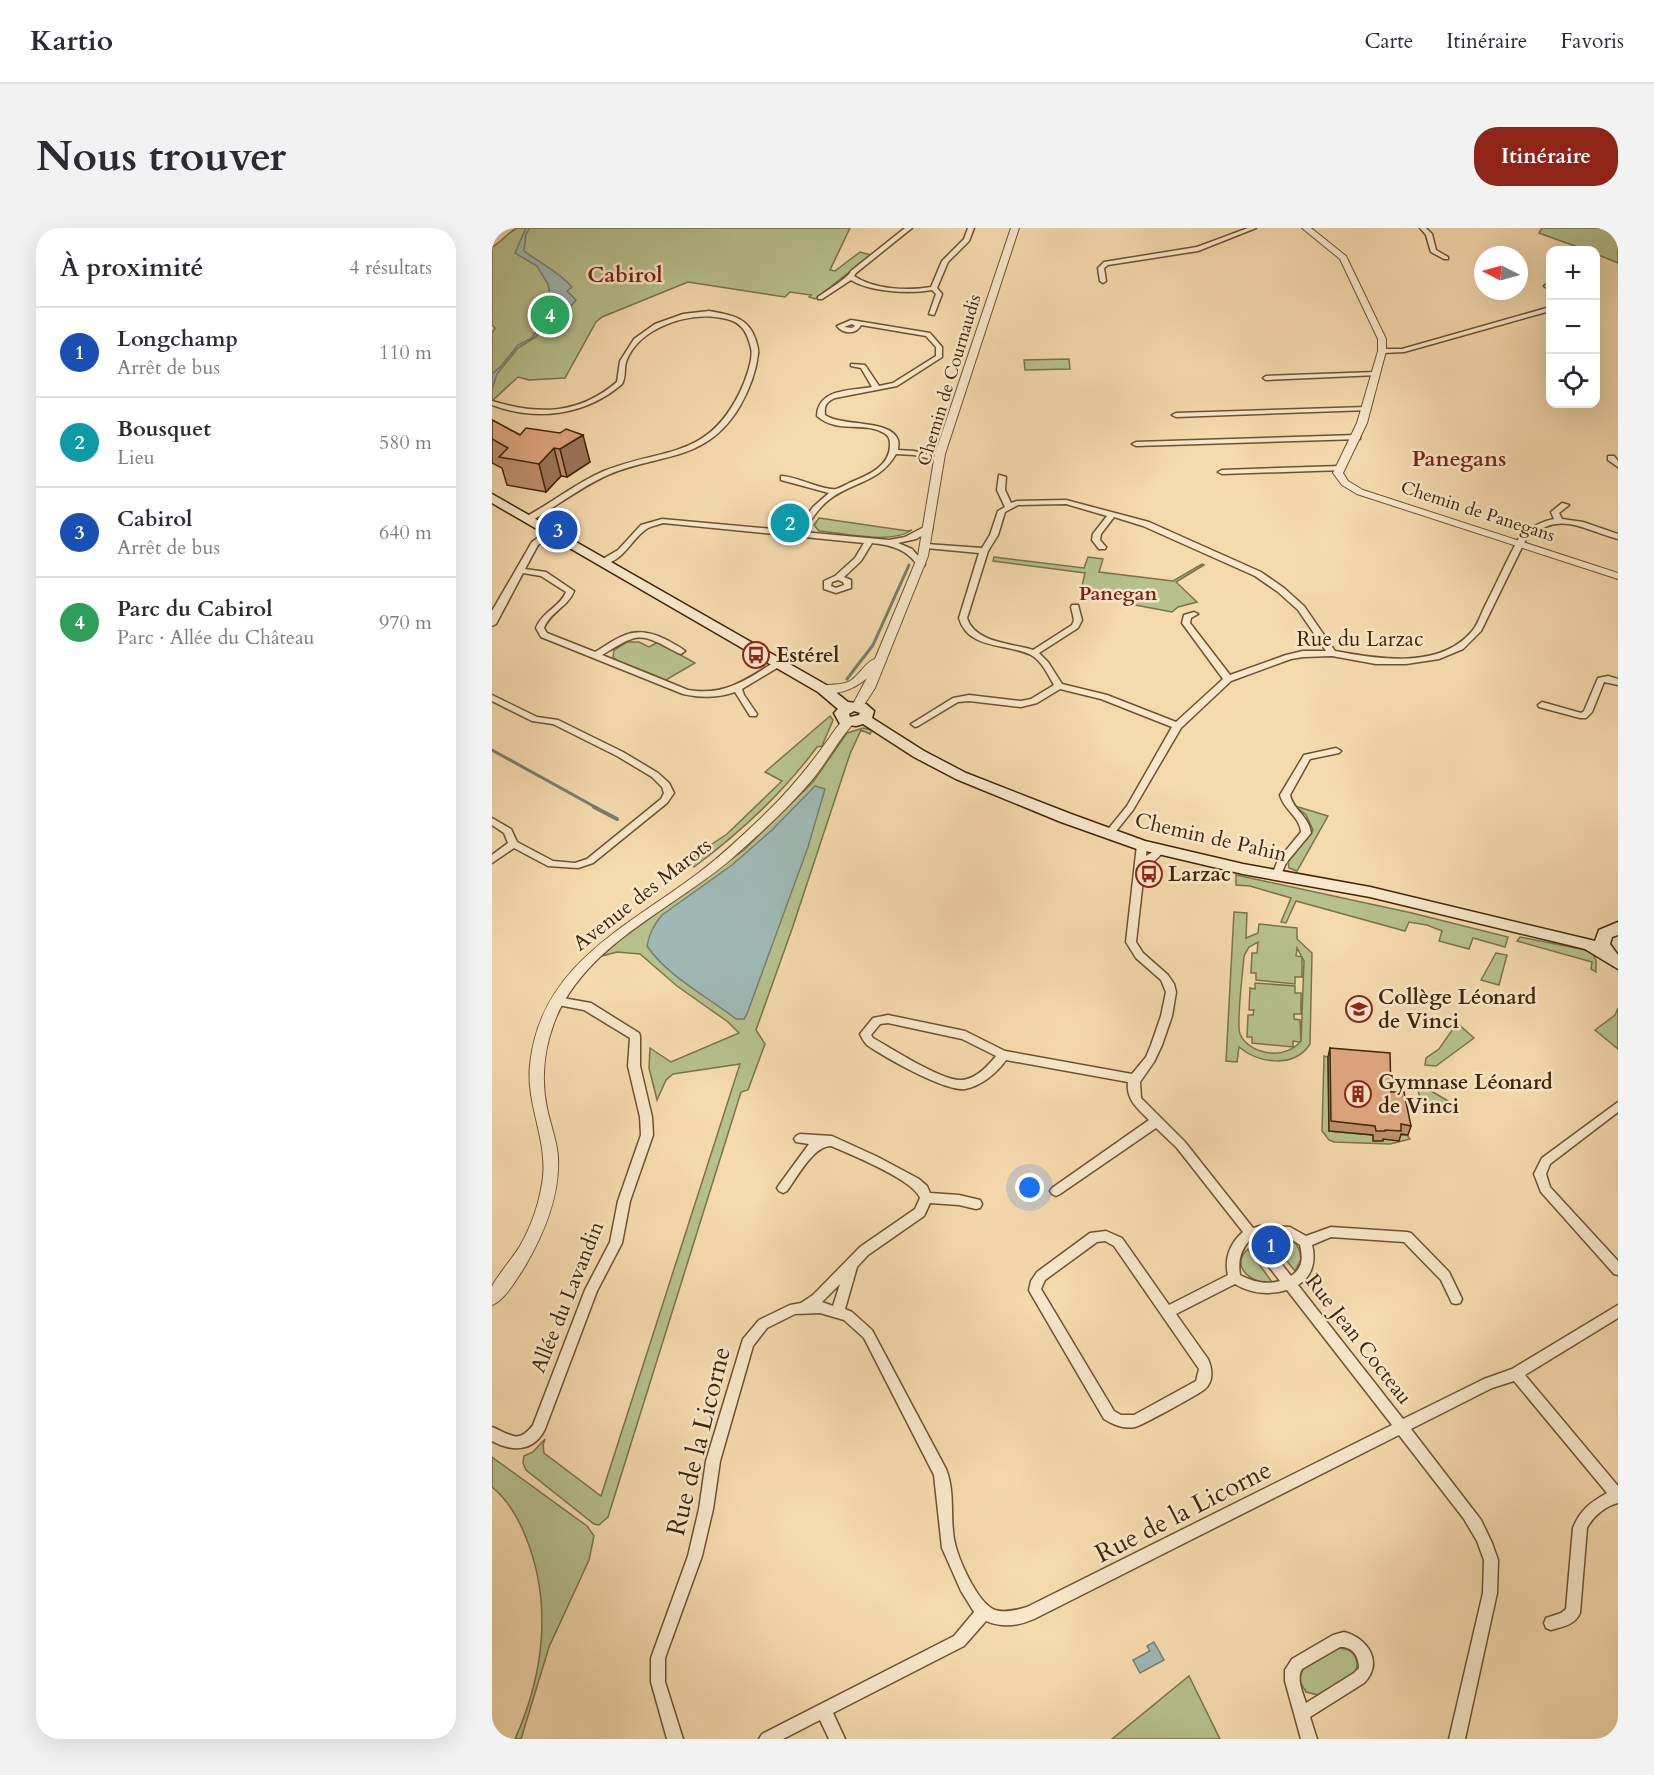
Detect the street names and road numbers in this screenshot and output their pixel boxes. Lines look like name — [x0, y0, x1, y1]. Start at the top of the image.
street label: Chemin de Cournaudis — [911, 291, 987, 469]
street label: Chemin de Panegans — [1398, 475, 1558, 548]
street label: Rue du Larzac — [1296, 625, 1424, 654]
street label: Chemin de Pahin — [1132, 806, 1290, 869]
street label: Avenue des Marots — [567, 831, 718, 958]
street label: Allée du Lavandin — [524, 1217, 611, 1377]
street label: Rue Jean Cocteau — [1298, 1268, 1419, 1411]
street label: Rue de la Licorne — [658, 1343, 739, 1539]
street label: Rue de la Licorne — [1089, 1452, 1277, 1571]

